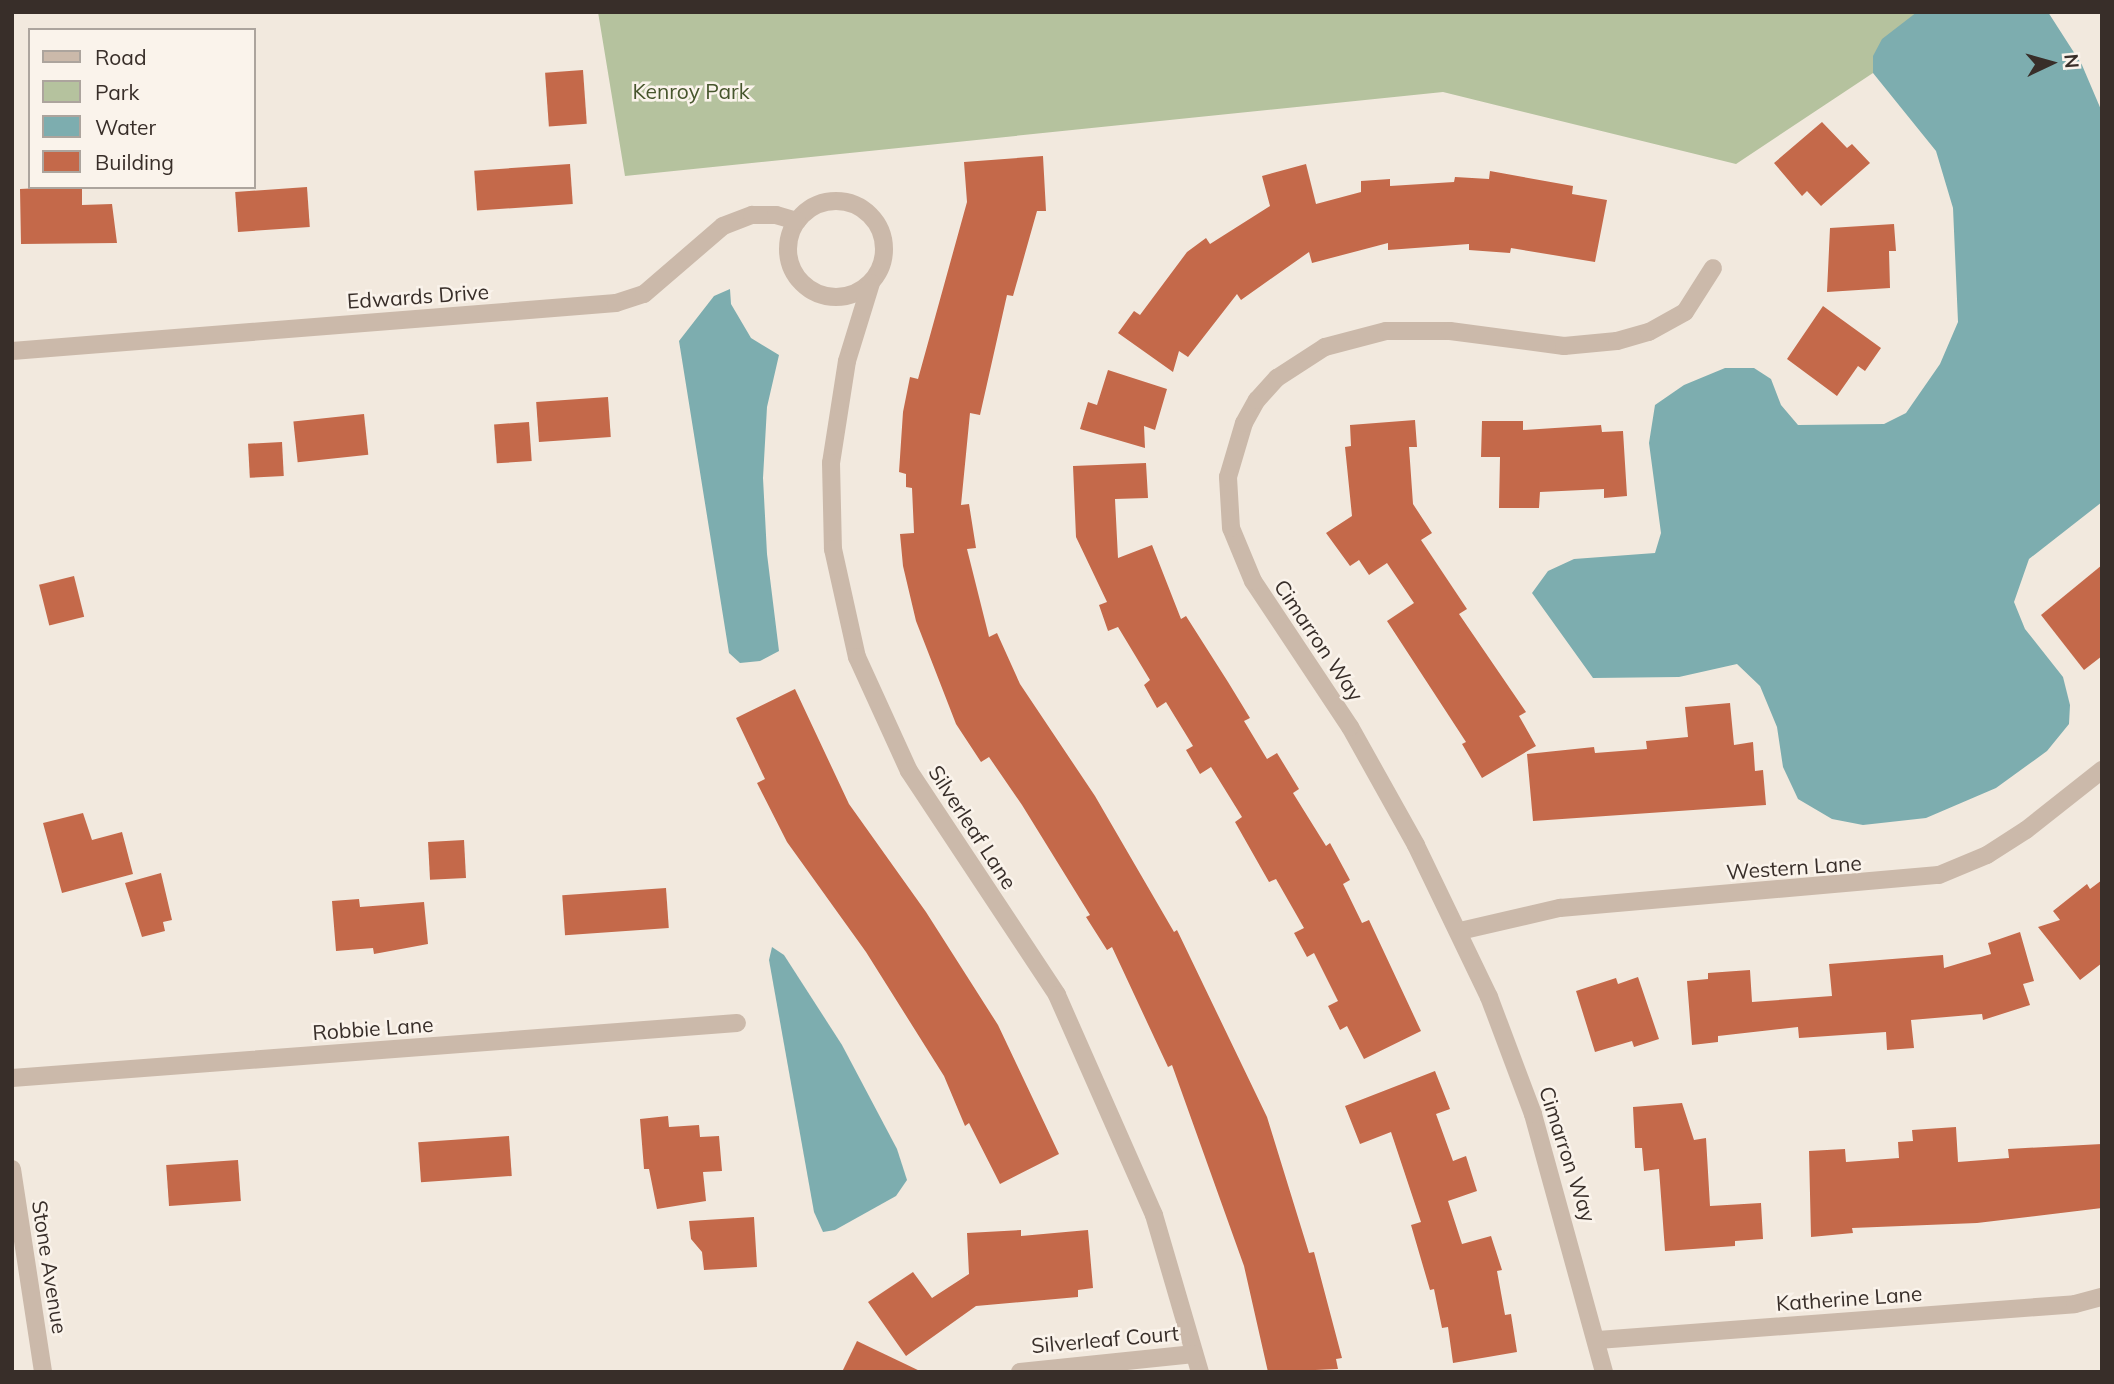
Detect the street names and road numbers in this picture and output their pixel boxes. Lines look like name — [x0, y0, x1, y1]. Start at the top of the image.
street label: Edwards Drive — [346, 278, 490, 314]
street label: Cimarron Way — [1269, 574, 1369, 706]
street label: Silverleaf Lane — [924, 760, 1022, 894]
street label: Western Lane — [1725, 850, 1863, 884]
street label: Robbie Lane — [312, 1011, 434, 1045]
street label: Cimarron Way — [1534, 1083, 1602, 1225]
street label: Stone Avenue — [27, 1199, 73, 1335]
street label: Katherine Lane — [1775, 1280, 1923, 1316]
street label: Silverleaf Court — [1030, 1320, 1180, 1358]

